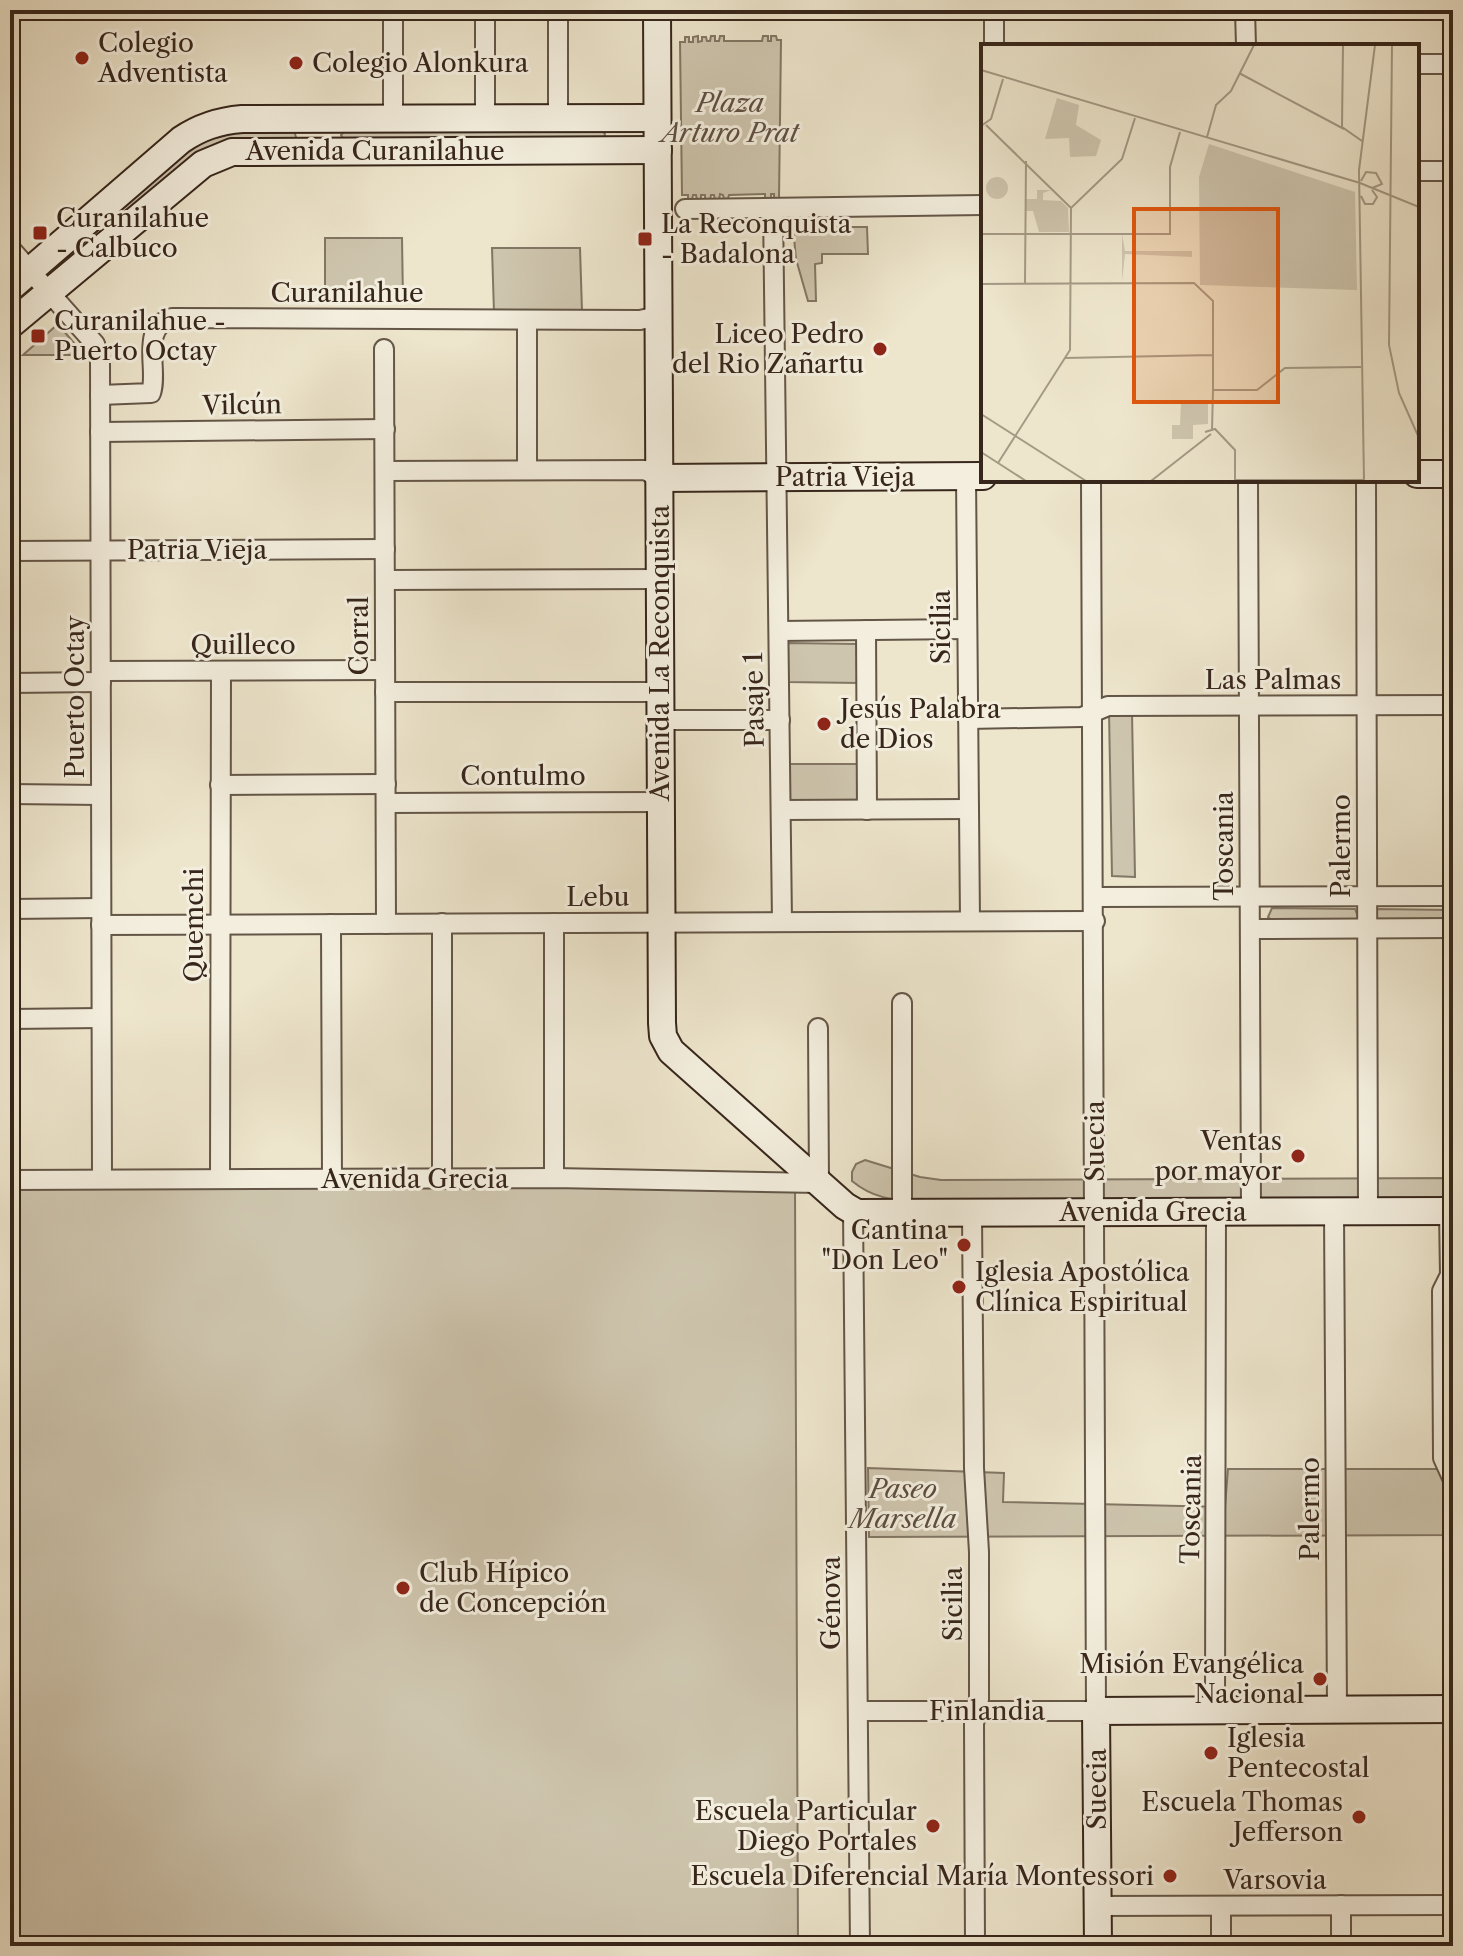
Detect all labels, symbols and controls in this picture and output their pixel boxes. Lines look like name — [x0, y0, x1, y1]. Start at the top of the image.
place label: Colegio Adventista — [97, 27, 228, 89]
inset map — [981, 44, 1419, 482]
place label: Colegio Alonkura — [312, 47, 529, 79]
marker: Colegio Adventista — [73, 49, 91, 67]
marker: Colegio Alonkura — [287, 54, 305, 72]
park label: Plaza Arturo Prat — [657, 87, 801, 149]
street label: Avenida Curanilahue — [244, 135, 505, 167]
place label: Curanilahue - Calbuco — [56, 202, 209, 264]
place label: La Reconquista - Badalona — [661, 208, 852, 270]
marker: Curanilahue - Calbuco — [31, 224, 49, 242]
marker: La Reconquista - Badalona — [636, 230, 654, 248]
street label: Curanilahue — [270, 277, 424, 309]
place label: Curanilahue - Puerto Octay — [54, 305, 226, 367]
place label: Liceo Pedro del Rio Zañartu — [672, 318, 864, 380]
marker: Curanilahue - Puerto Octay — [29, 327, 47, 345]
marker: Liceo Pedro del Rio Zañartu — [871, 340, 889, 358]
street label: Vilcún — [201, 388, 282, 422]
street label: Patria Vieja — [775, 461, 915, 493]
street label: Avenida La Reconquista — [644, 505, 676, 802]
street label: Patria Vieja — [127, 534, 267, 566]
street label: Sicilia — [925, 590, 957, 664]
street label: Corral — [343, 596, 375, 676]
street label: Puerto Octay — [59, 615, 91, 778]
street label: Quilleco — [190, 629, 296, 661]
street label: Pasaje 1 — [737, 652, 771, 748]
street label: Las Palmas — [1205, 664, 1341, 696]
place label: Jesús Palabra de Dios — [836, 693, 1001, 755]
marker: Jesús Palabra de Dios — [815, 715, 833, 733]
street label: Contulmo — [460, 760, 586, 792]
street label: Toscania — [1208, 791, 1240, 901]
street label: Palermo — [1325, 794, 1357, 898]
street label: Quemchi — [178, 868, 210, 982]
street label: Lebu — [566, 881, 630, 913]
street label: Suecia — [1079, 1100, 1111, 1182]
place label: Ventas por mayor — [1155, 1125, 1282, 1187]
marker: Ventas por mayor — [1289, 1147, 1307, 1165]
street label: Avenida Grecia — [320, 1163, 509, 1195]
street label: Avenida Grecia — [1058, 1196, 1247, 1228]
place label: Cantina "Don Leo" — [822, 1214, 948, 1276]
marker: Cantina "Don Leo" — [955, 1236, 973, 1254]
place label: Iglesia Apostólica Clínica Espiritual — [975, 1256, 1190, 1318]
marker: Iglesia Apostólica Clínica Espiritual — [950, 1278, 968, 1296]
street label: Toscania — [1174, 1454, 1208, 1564]
street label: Palermo — [1294, 1457, 1326, 1561]
park label: Paseo Marsella — [846, 1473, 957, 1535]
street label: Génova — [815, 1556, 847, 1650]
place label: Club Hípico de Concepción — [419, 1557, 607, 1619]
street label: Sicilia — [937, 1567, 969, 1641]
marker: Club Hípico de Concepción — [394, 1579, 412, 1597]
place label: Misión Evangélica Nacional — [1079, 1648, 1304, 1710]
marker: Misión Evangélica Nacional — [1311, 1670, 1329, 1688]
street label: Finlandia — [929, 1695, 1045, 1727]
place label: Iglesia Pentecostal — [1227, 1722, 1370, 1784]
marker: Iglesia Pentecostal — [1202, 1744, 1220, 1762]
street label: Suecia — [1081, 1748, 1113, 1830]
place label: Escuela Thomas Jefferson — [1141, 1786, 1343, 1848]
place label: Escuela Particular Diego Portales — [695, 1795, 917, 1857]
marker: Escuela Thomas Jefferson — [1350, 1808, 1368, 1826]
marker: Escuela Particular Diego Portales — [924, 1817, 942, 1835]
place label: Escuela Diferencial María Montessori — [691, 1860, 1154, 1892]
street label: Varsovia — [1222, 1864, 1327, 1896]
marker: Escuela Diferencial María Montessori — [1161, 1867, 1179, 1885]

